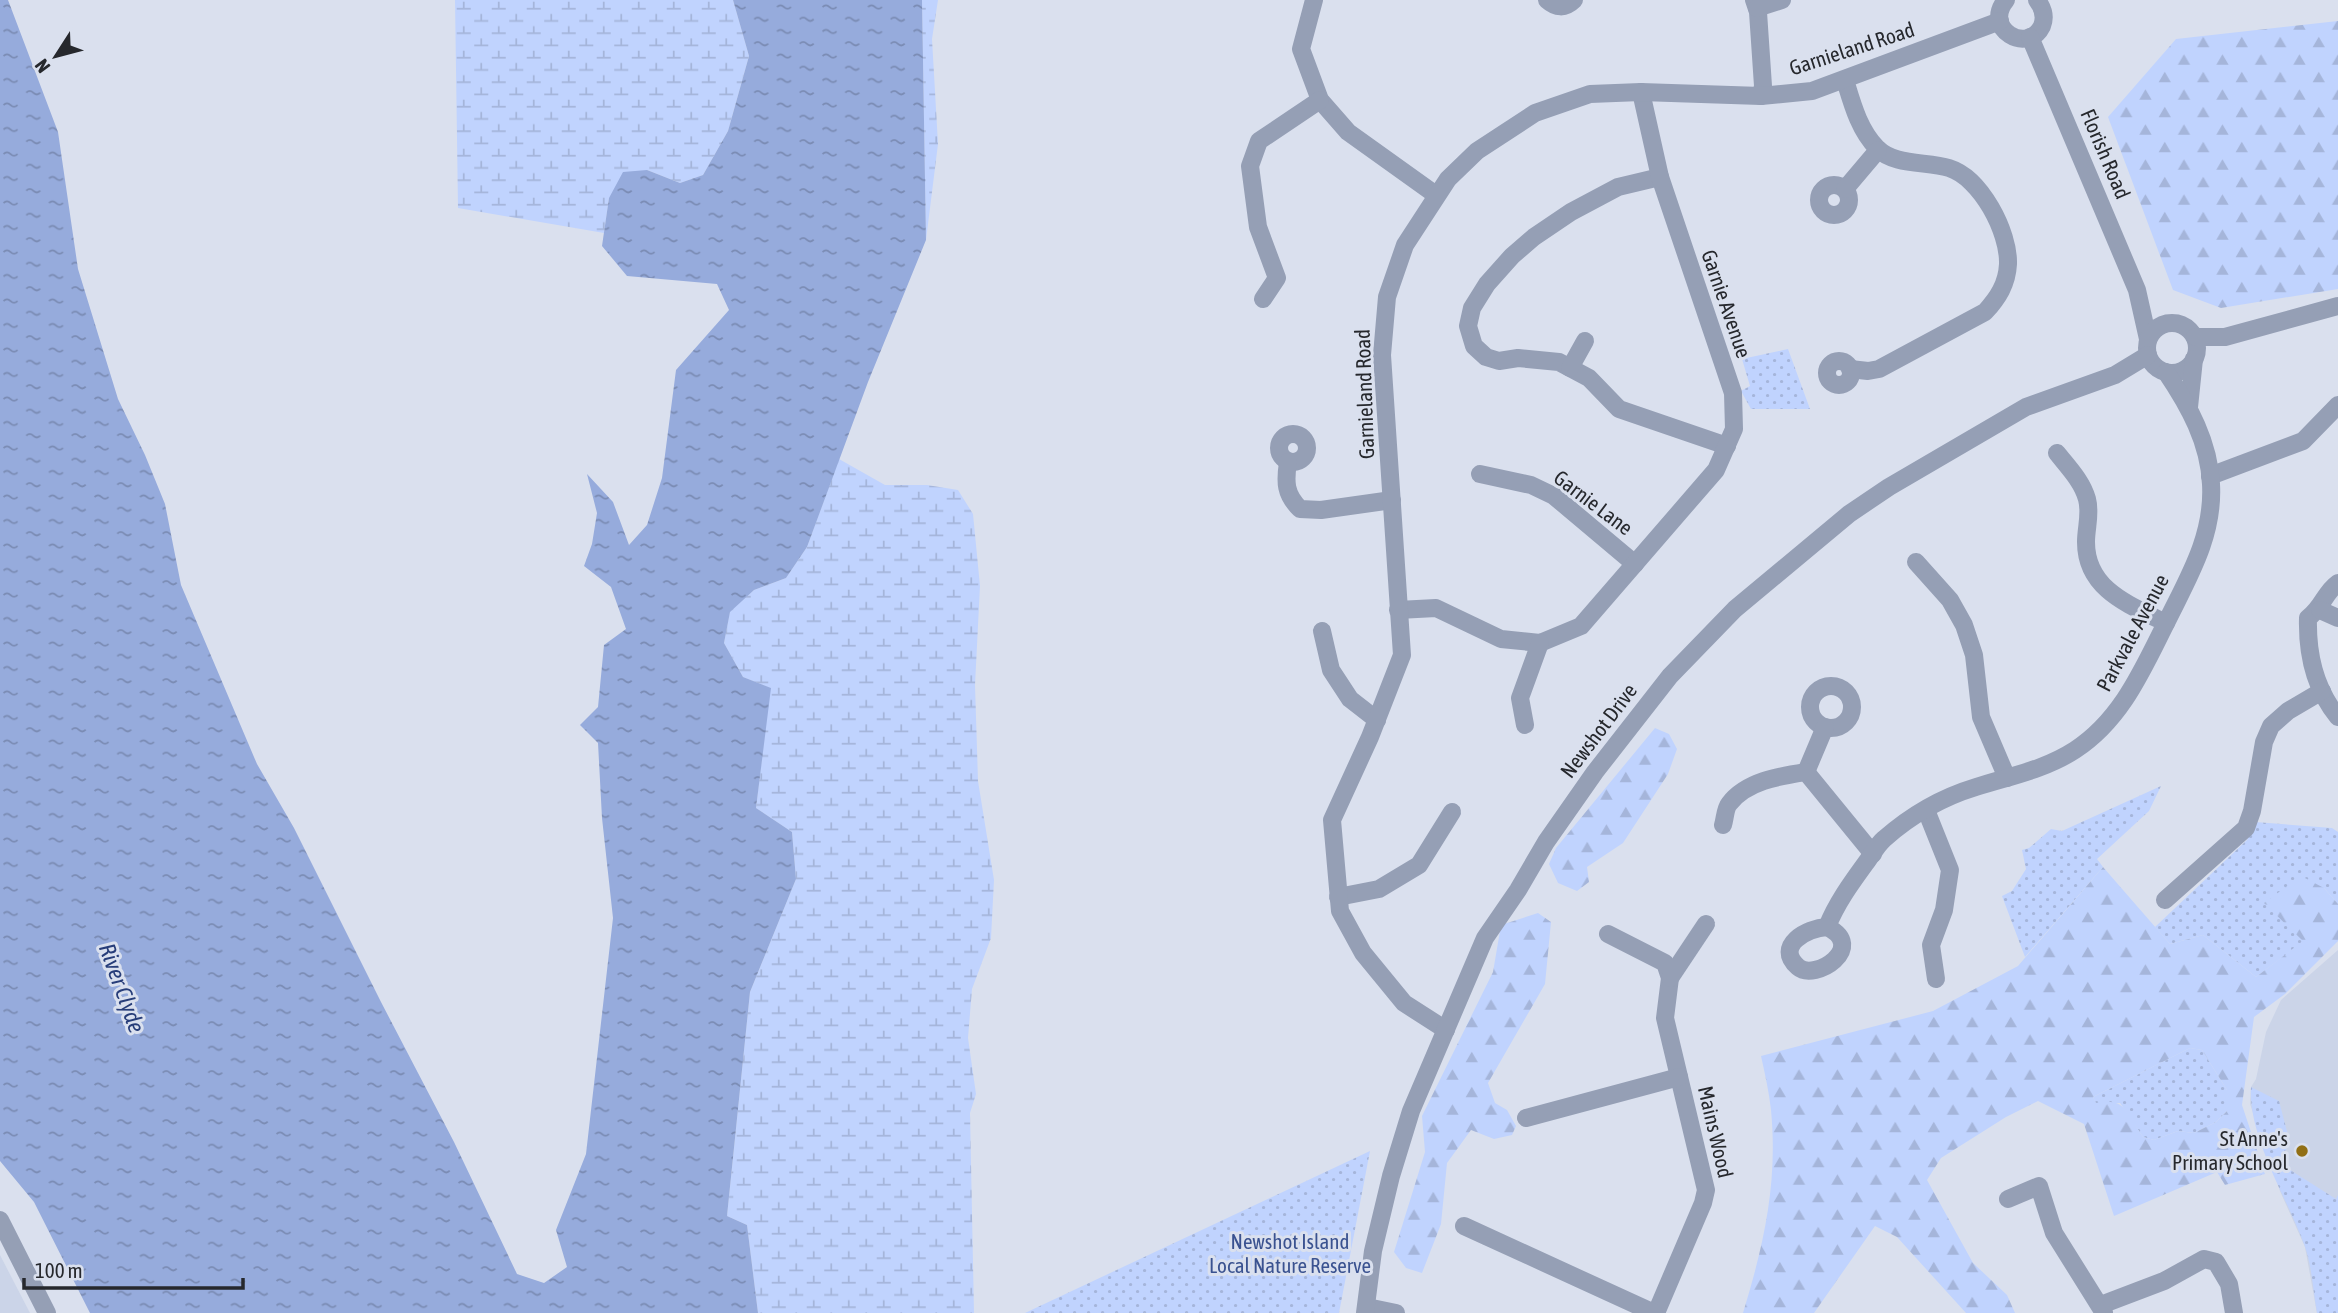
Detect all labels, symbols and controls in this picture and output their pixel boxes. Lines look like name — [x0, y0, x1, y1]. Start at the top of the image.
street label: Garnieland Road — [1786, 17, 1917, 80]
north arrow — [21, 21, 91, 91]
text: N — [30, 55, 54, 77]
street label: Florish Road — [2076, 105, 2136, 202]
street label: Garnie Avenue — [1697, 247, 1757, 361]
street label: Garnieland Road — [1350, 329, 1378, 459]
street label: Garnie Lane — [1550, 465, 1638, 540]
street label: Parkvale Avenue — [2091, 570, 2173, 695]
street label: Newshot Drive — [1555, 679, 1641, 782]
water label: River Clyde — [94, 940, 150, 1036]
street label: Mains Wood — [1694, 1084, 1738, 1180]
place label: St Anne's Primary School — [2172, 1126, 2288, 1174]
marker: St Anne's Primary School — [2294, 1143, 2310, 1159]
park label: Newshot Island Local Nature Reserve — [1209, 1229, 1371, 1277]
scale bar — [24, 1246, 243, 1290]
text: 100 m — [35, 1258, 83, 1282]

